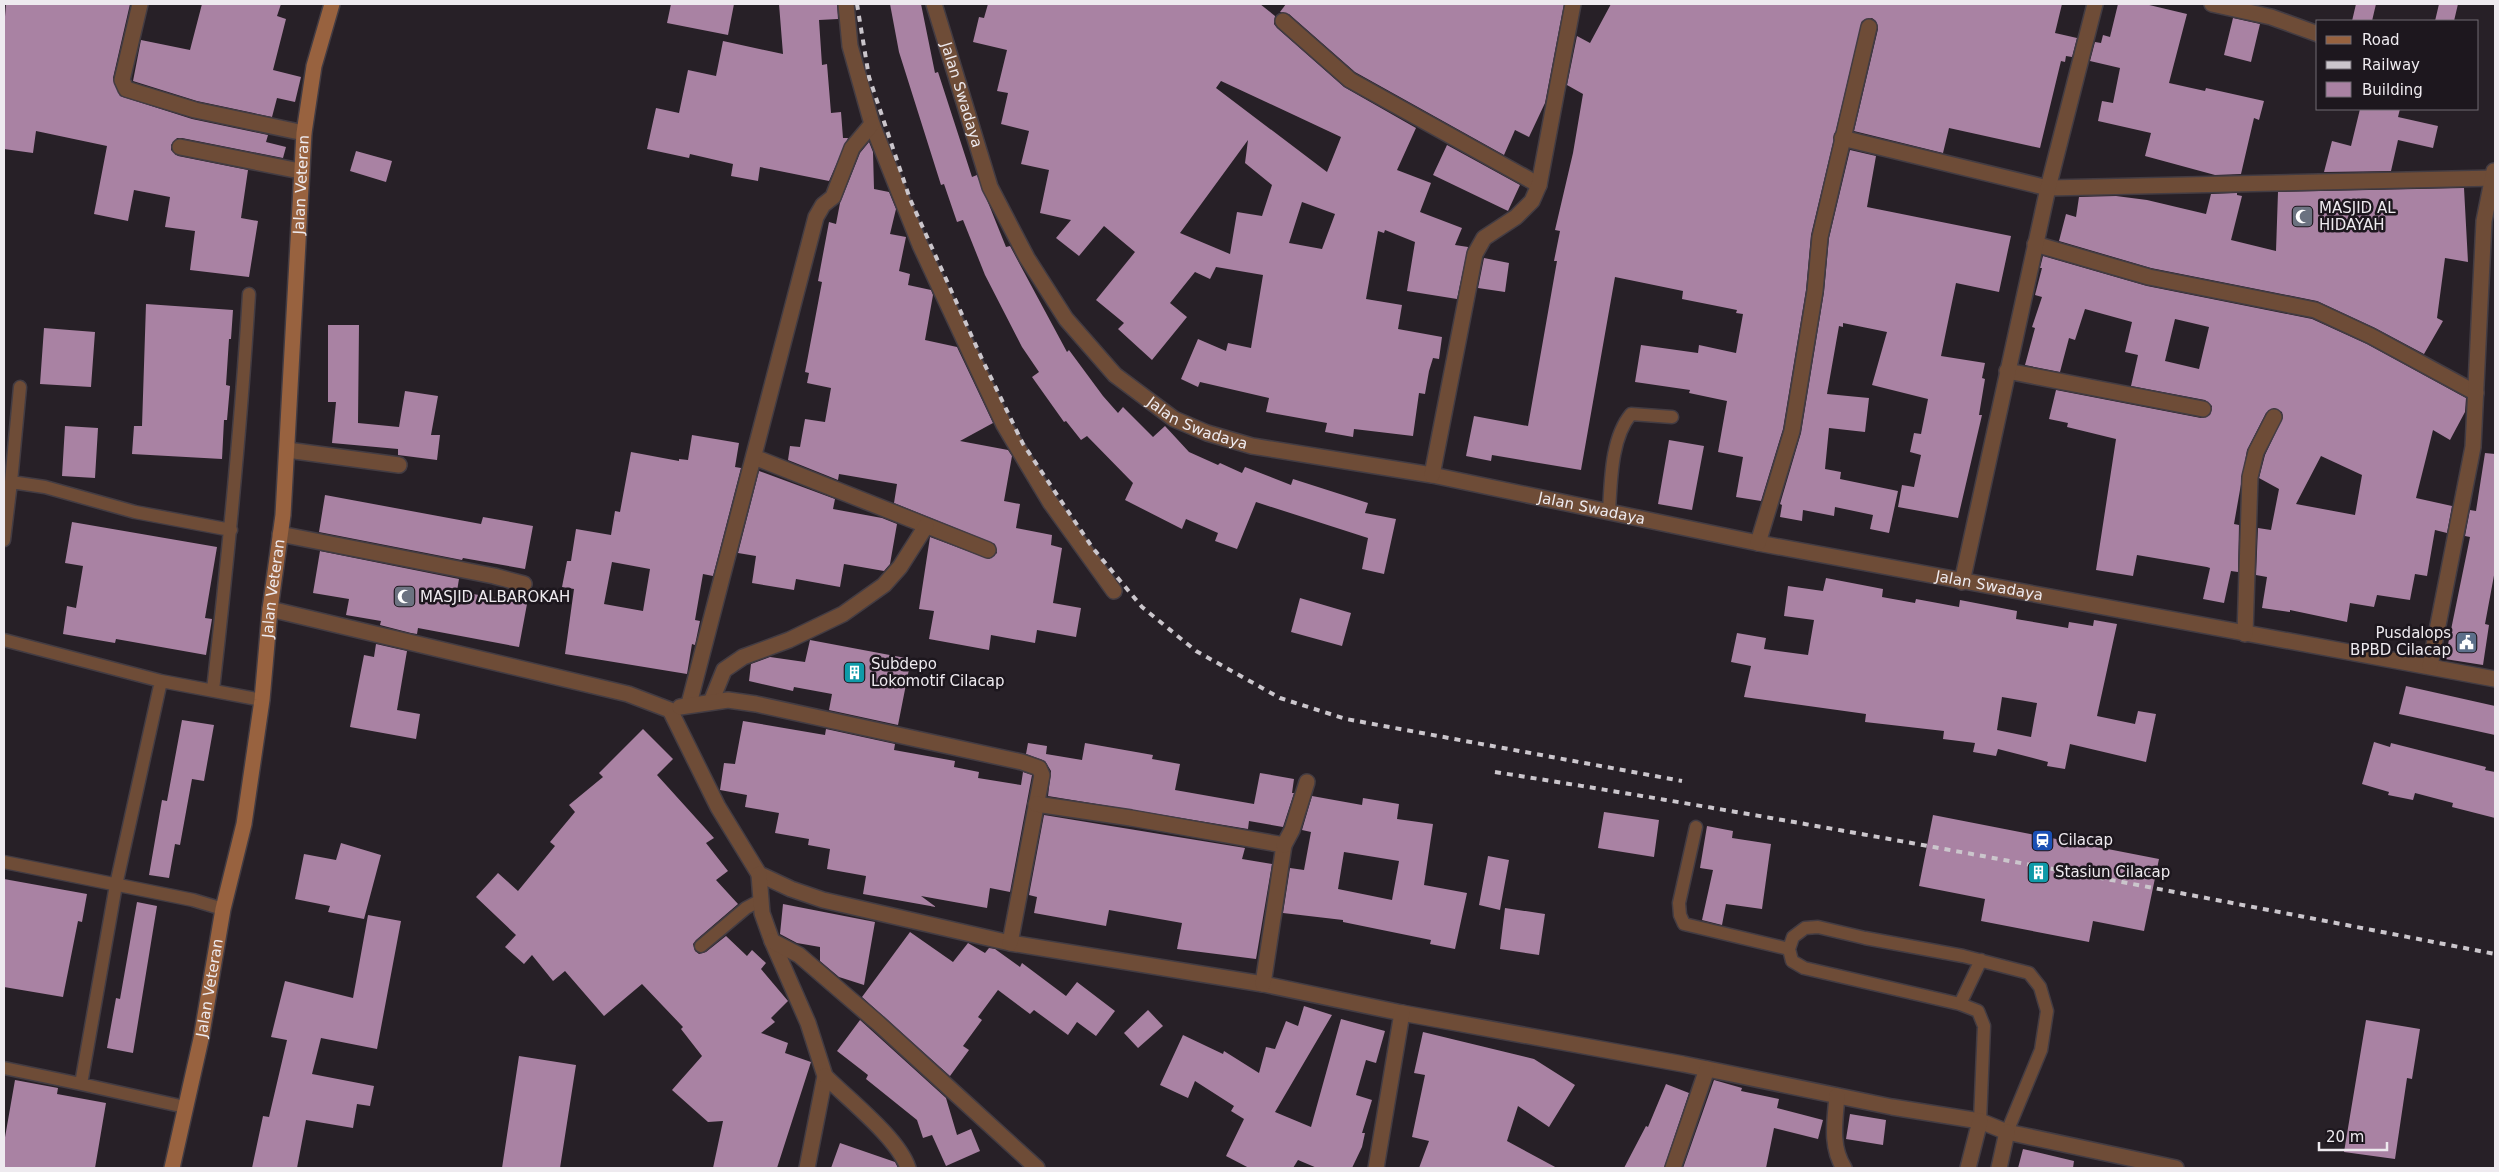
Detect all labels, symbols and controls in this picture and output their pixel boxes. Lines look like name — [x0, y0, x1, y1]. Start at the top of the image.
legend — [2316, 20, 2479, 110]
text: Road — [2362, 31, 2400, 49]
street label: Jalan Swadaya — [937, 39, 986, 150]
text: Railway — [2362, 56, 2420, 74]
text: Building — [2362, 81, 2423, 99]
street label: Jalan Veteran — [289, 134, 313, 236]
place label: MASJID AL HIDAYAH — [2319, 199, 2396, 234]
mosque icon: MASJID AL HIDAYAH — [2291, 205, 2315, 229]
street label: Jalan Swadaya — [1143, 392, 1250, 453]
street label: Jalan Swadaya — [1535, 488, 1647, 528]
street label: Jalan Veteran — [258, 538, 289, 640]
street label: Jalan Swadaya — [1933, 567, 2045, 604]
mosque icon: MASJID ALBAROKAH — [392, 585, 416, 609]
place label: MASJID ALBAROKAH — [420, 588, 570, 606]
place label: Pusdalops BPBD Cilacap — [2350, 624, 2451, 659]
public building icon: Pusdalops BPBD Cilacap — [2455, 630, 2479, 654]
place label: Subdepo Lokomotif Cilacap — [871, 655, 1004, 690]
building icon: Subdepo Lokomotif Cilacap — [843, 661, 867, 685]
station icon: Cilacap — [2030, 828, 2054, 852]
place label: Cilacap — [2058, 831, 2113, 849]
building icon: Stasiun Cilacap — [2027, 860, 2051, 884]
place label: Stasiun Cilacap — [2055, 863, 2170, 881]
street label: Jalan Veteran — [192, 937, 227, 1040]
scale bar — [2319, 1120, 2386, 1152]
text: 20 m — [2326, 1128, 2364, 1146]

